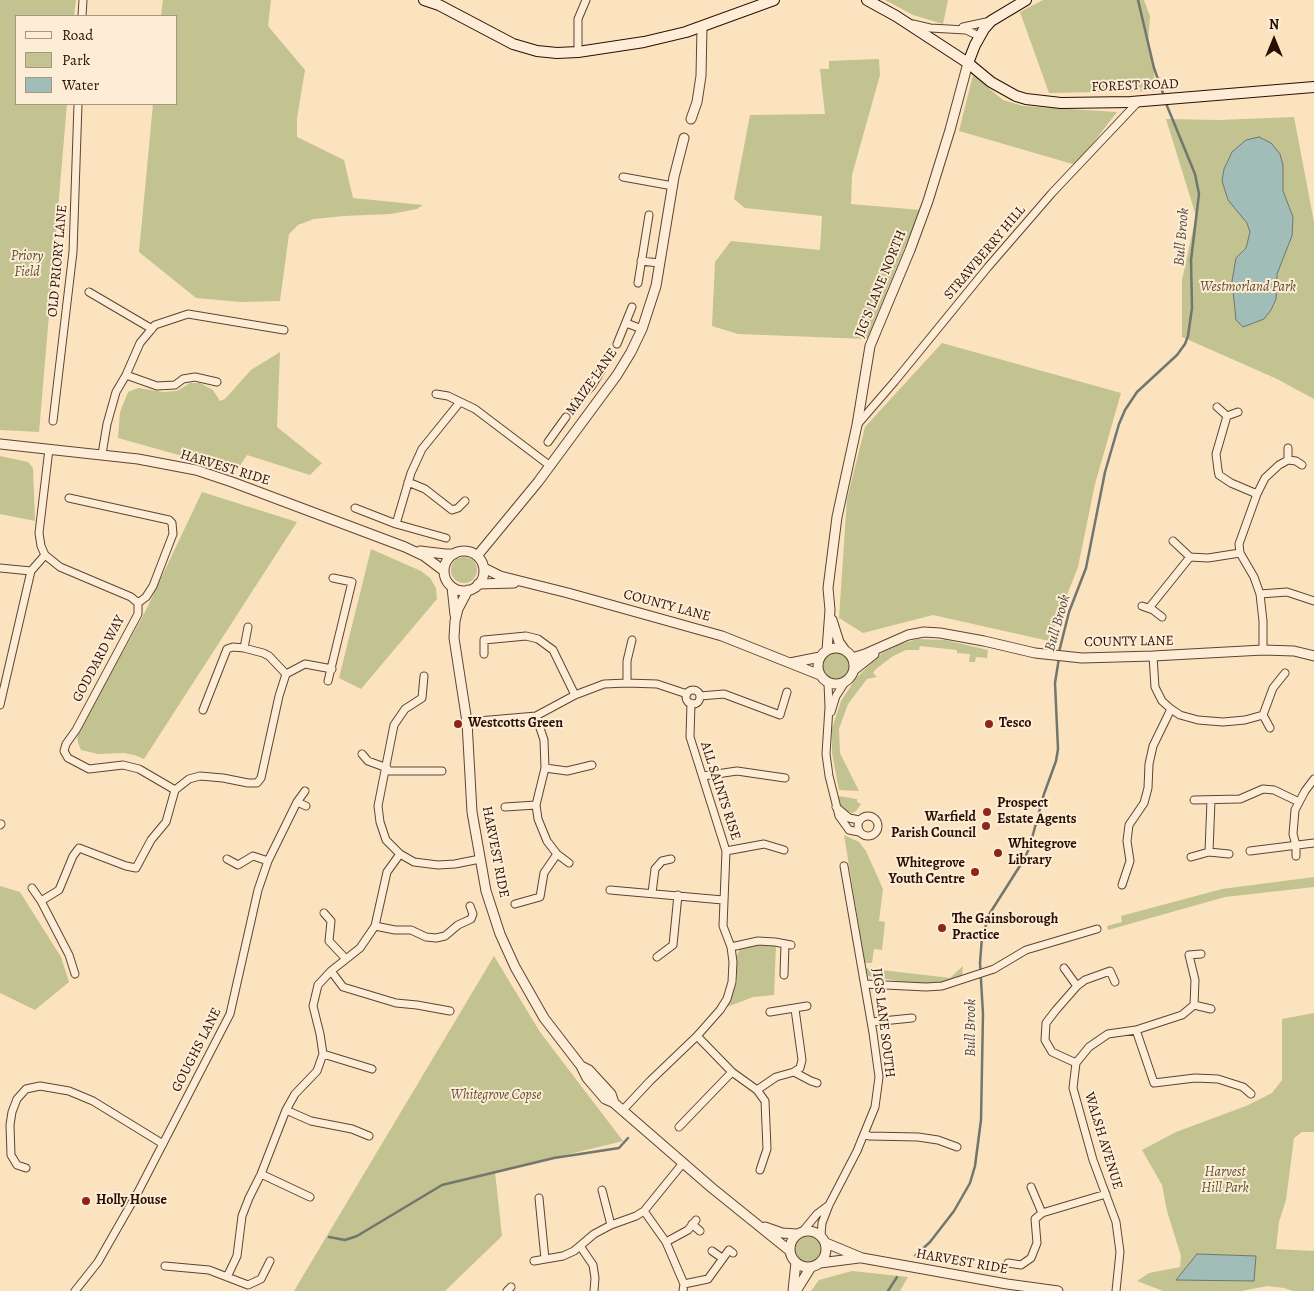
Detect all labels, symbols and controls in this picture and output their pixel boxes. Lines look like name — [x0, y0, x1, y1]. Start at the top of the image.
legend — [15, 15, 178, 105]
north arrow — [1249, 15, 1299, 65]
text: N — [1269, 15, 1279, 34]
text: Road — [62, 25, 93, 45]
text: Park — [62, 50, 90, 70]
text: Water — [62, 75, 99, 95]
street label: FOREST ROAD — [1091, 76, 1179, 96]
street label: STRAWBERRY HILL — [941, 202, 1029, 304]
street label: OLD PRIORY LANE — [45, 204, 71, 318]
water label: Bull Brook — [1170, 207, 1194, 267]
street label: JIG'S LANE NORTH — [852, 228, 910, 340]
park label: Priory Field — [11, 249, 43, 282]
park label: Westmorland Park — [1200, 280, 1296, 296]
street label: MAIZE LANE — [563, 345, 621, 419]
street label: HARVEST RIDE — [178, 446, 272, 490]
street label: COUNTY LANE — [622, 586, 712, 626]
water label: Bull Brook — [1041, 593, 1075, 653]
street label: GODDARD WAY — [69, 613, 129, 705]
street label: COUNTY LANE — [1084, 633, 1174, 651]
place label: Westcotts Green — [468, 716, 563, 732]
place label: Tesco — [999, 716, 1032, 732]
marker: Westcotts Green — [452, 718, 464, 730]
marker: Tesco — [983, 718, 995, 730]
street label: ALL SAINTS RISE — [696, 740, 744, 842]
place label: Prospect Estate Agents — [997, 796, 1077, 829]
street label: HARVEST RIDE — [478, 805, 512, 899]
marker: Prospect Estate Agents — [981, 806, 993, 818]
place label: Warfield Parish Council — [891, 810, 976, 842]
marker: Warfield Parish Council — [980, 820, 992, 832]
place label: Whitegrove Library — [1008, 837, 1077, 870]
marker: Whitegrove Library — [992, 847, 1004, 859]
place label: Whitegrove Youth Centre — [888, 856, 965, 889]
marker: Whitegrove Youth Centre — [969, 866, 981, 878]
place label: The Gainsborough Practice — [952, 912, 1058, 944]
marker: The Gainsborough Practice — [936, 922, 948, 934]
street label: JIGS LANE SOUTH — [868, 967, 898, 1079]
water label: Bull Brook — [962, 999, 980, 1057]
street label: GOUGHS LANE — [168, 1005, 226, 1095]
park label: Whitegrove Copse — [450, 1088, 542, 1104]
street label: WALSH AVENUE — [1080, 1090, 1126, 1192]
park label: Harvest Hill Park — [1201, 1165, 1249, 1198]
place label: Holly House — [96, 1193, 167, 1209]
marker: Holly House — [80, 1195, 92, 1207]
street label: HARVEST RIDE — [915, 1246, 1009, 1278]

